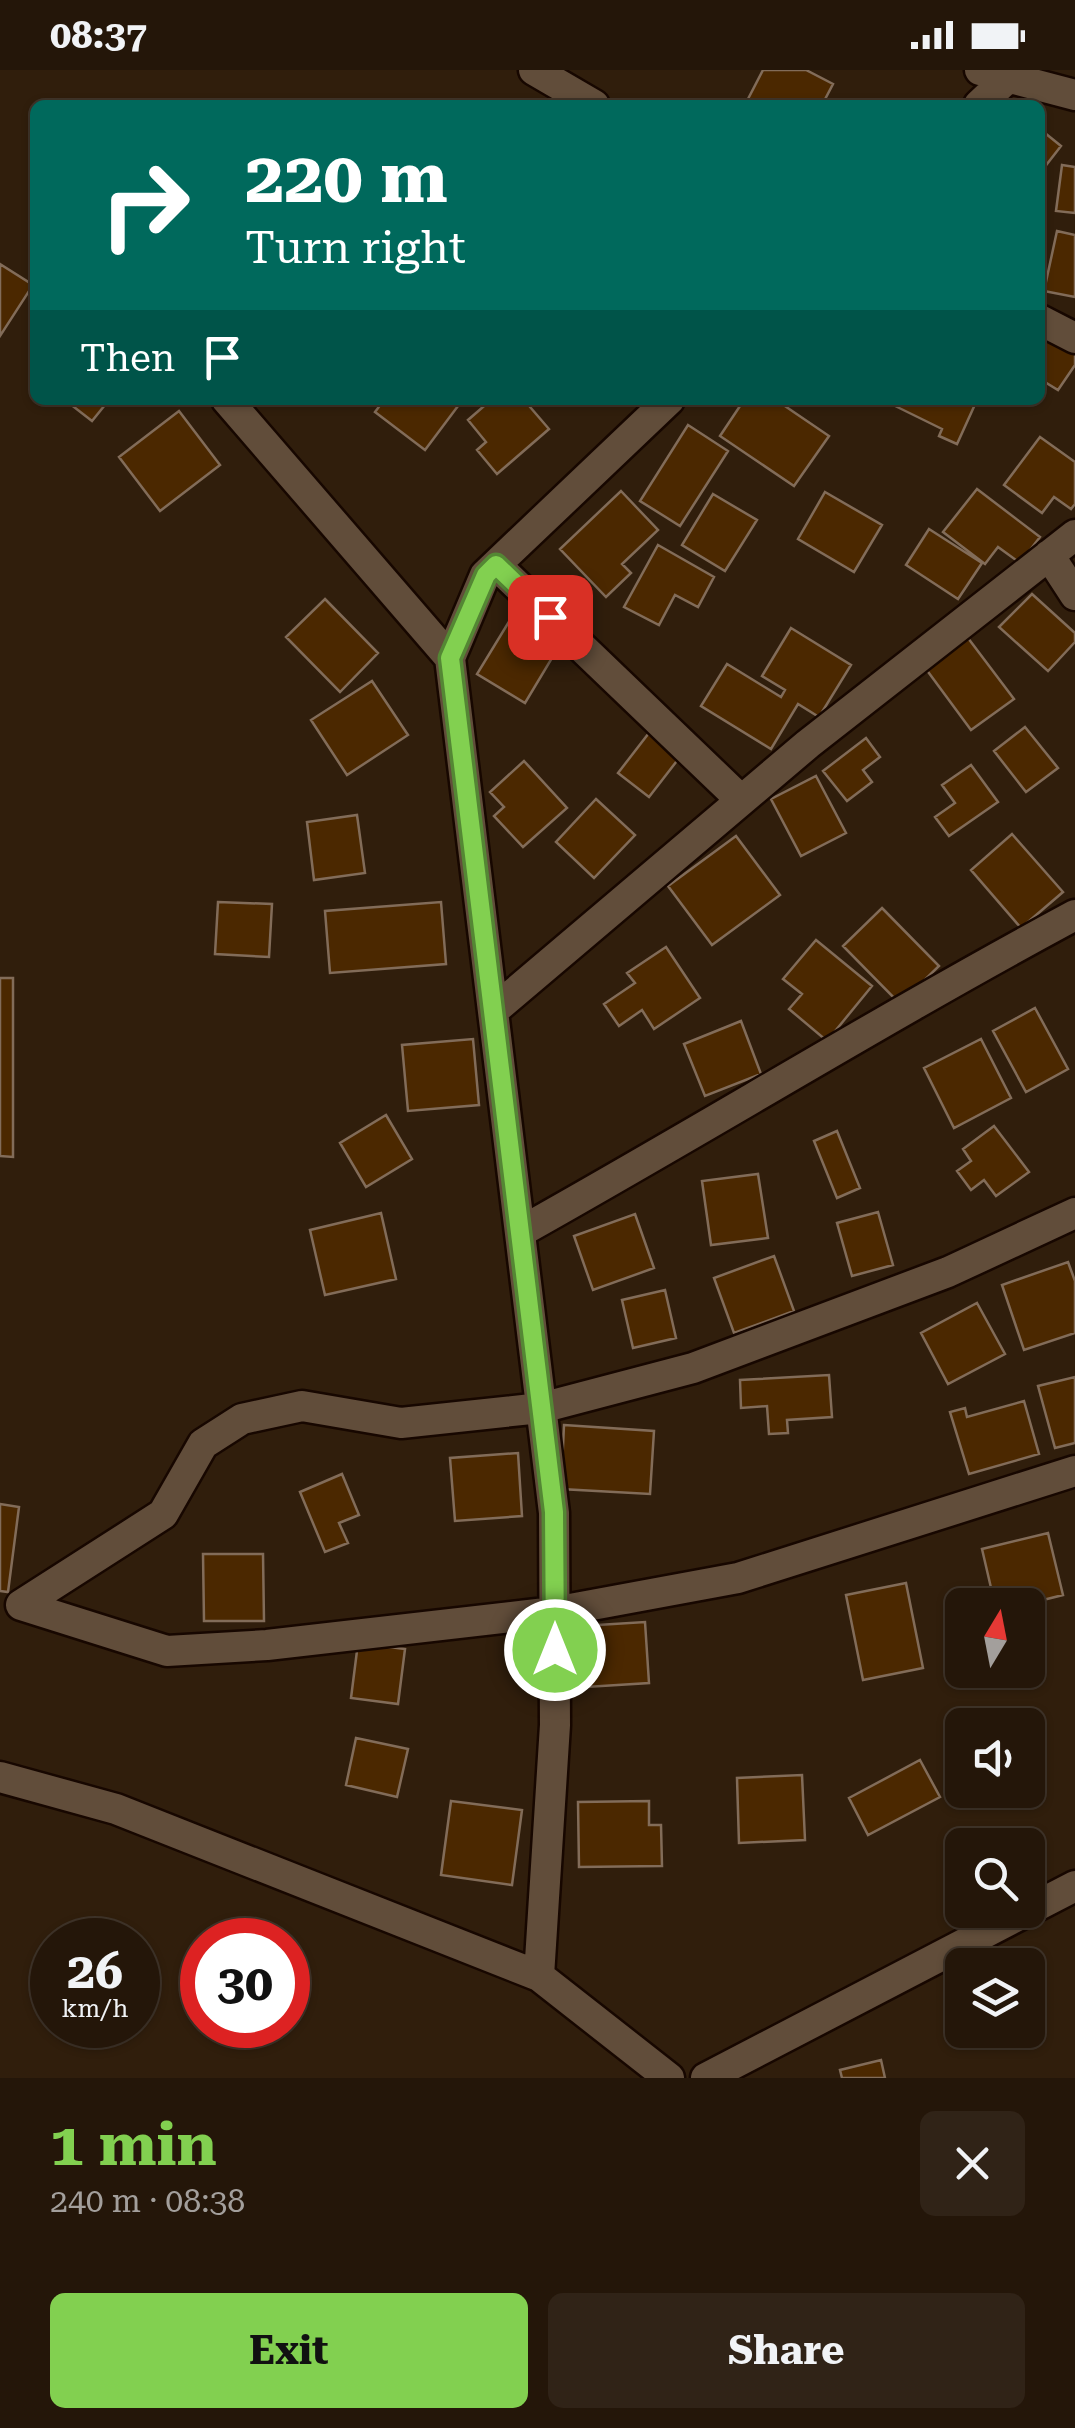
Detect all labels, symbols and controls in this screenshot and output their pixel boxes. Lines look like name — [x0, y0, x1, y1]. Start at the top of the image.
text: 08:37 — [50, 13, 147, 57]
text: 220 m — [245, 137, 448, 219]
icon: right — [80, 140, 210, 270]
text: Turn right — [245, 221, 466, 274]
icon: arrive — [195, 330, 250, 385]
text: Then — [80, 336, 175, 380]
pin — [508, 575, 593, 660]
icon: arrive — [523, 590, 578, 645]
north arrow — [945, 1588, 1045, 1688]
map controls — [945, 1588, 1045, 2048]
position arrow — [503, 1598, 607, 1702]
button: sound — [945, 1708, 1045, 1808]
button: search — [945, 1828, 1045, 1928]
speed limit sign: 30 — [180, 1918, 310, 2048]
text: 26 — [67, 1942, 123, 2000]
button: layers — [945, 1948, 1045, 2048]
text: km/h — [62, 1994, 128, 2023]
text: 1 min — [50, 2109, 217, 2180]
button: close — [920, 2111, 1025, 2216]
text: 240 m · 08:38 — [50, 2182, 245, 2220]
button: Exit — [50, 2293, 528, 2408]
button: Share — [548, 2293, 1025, 2408]

